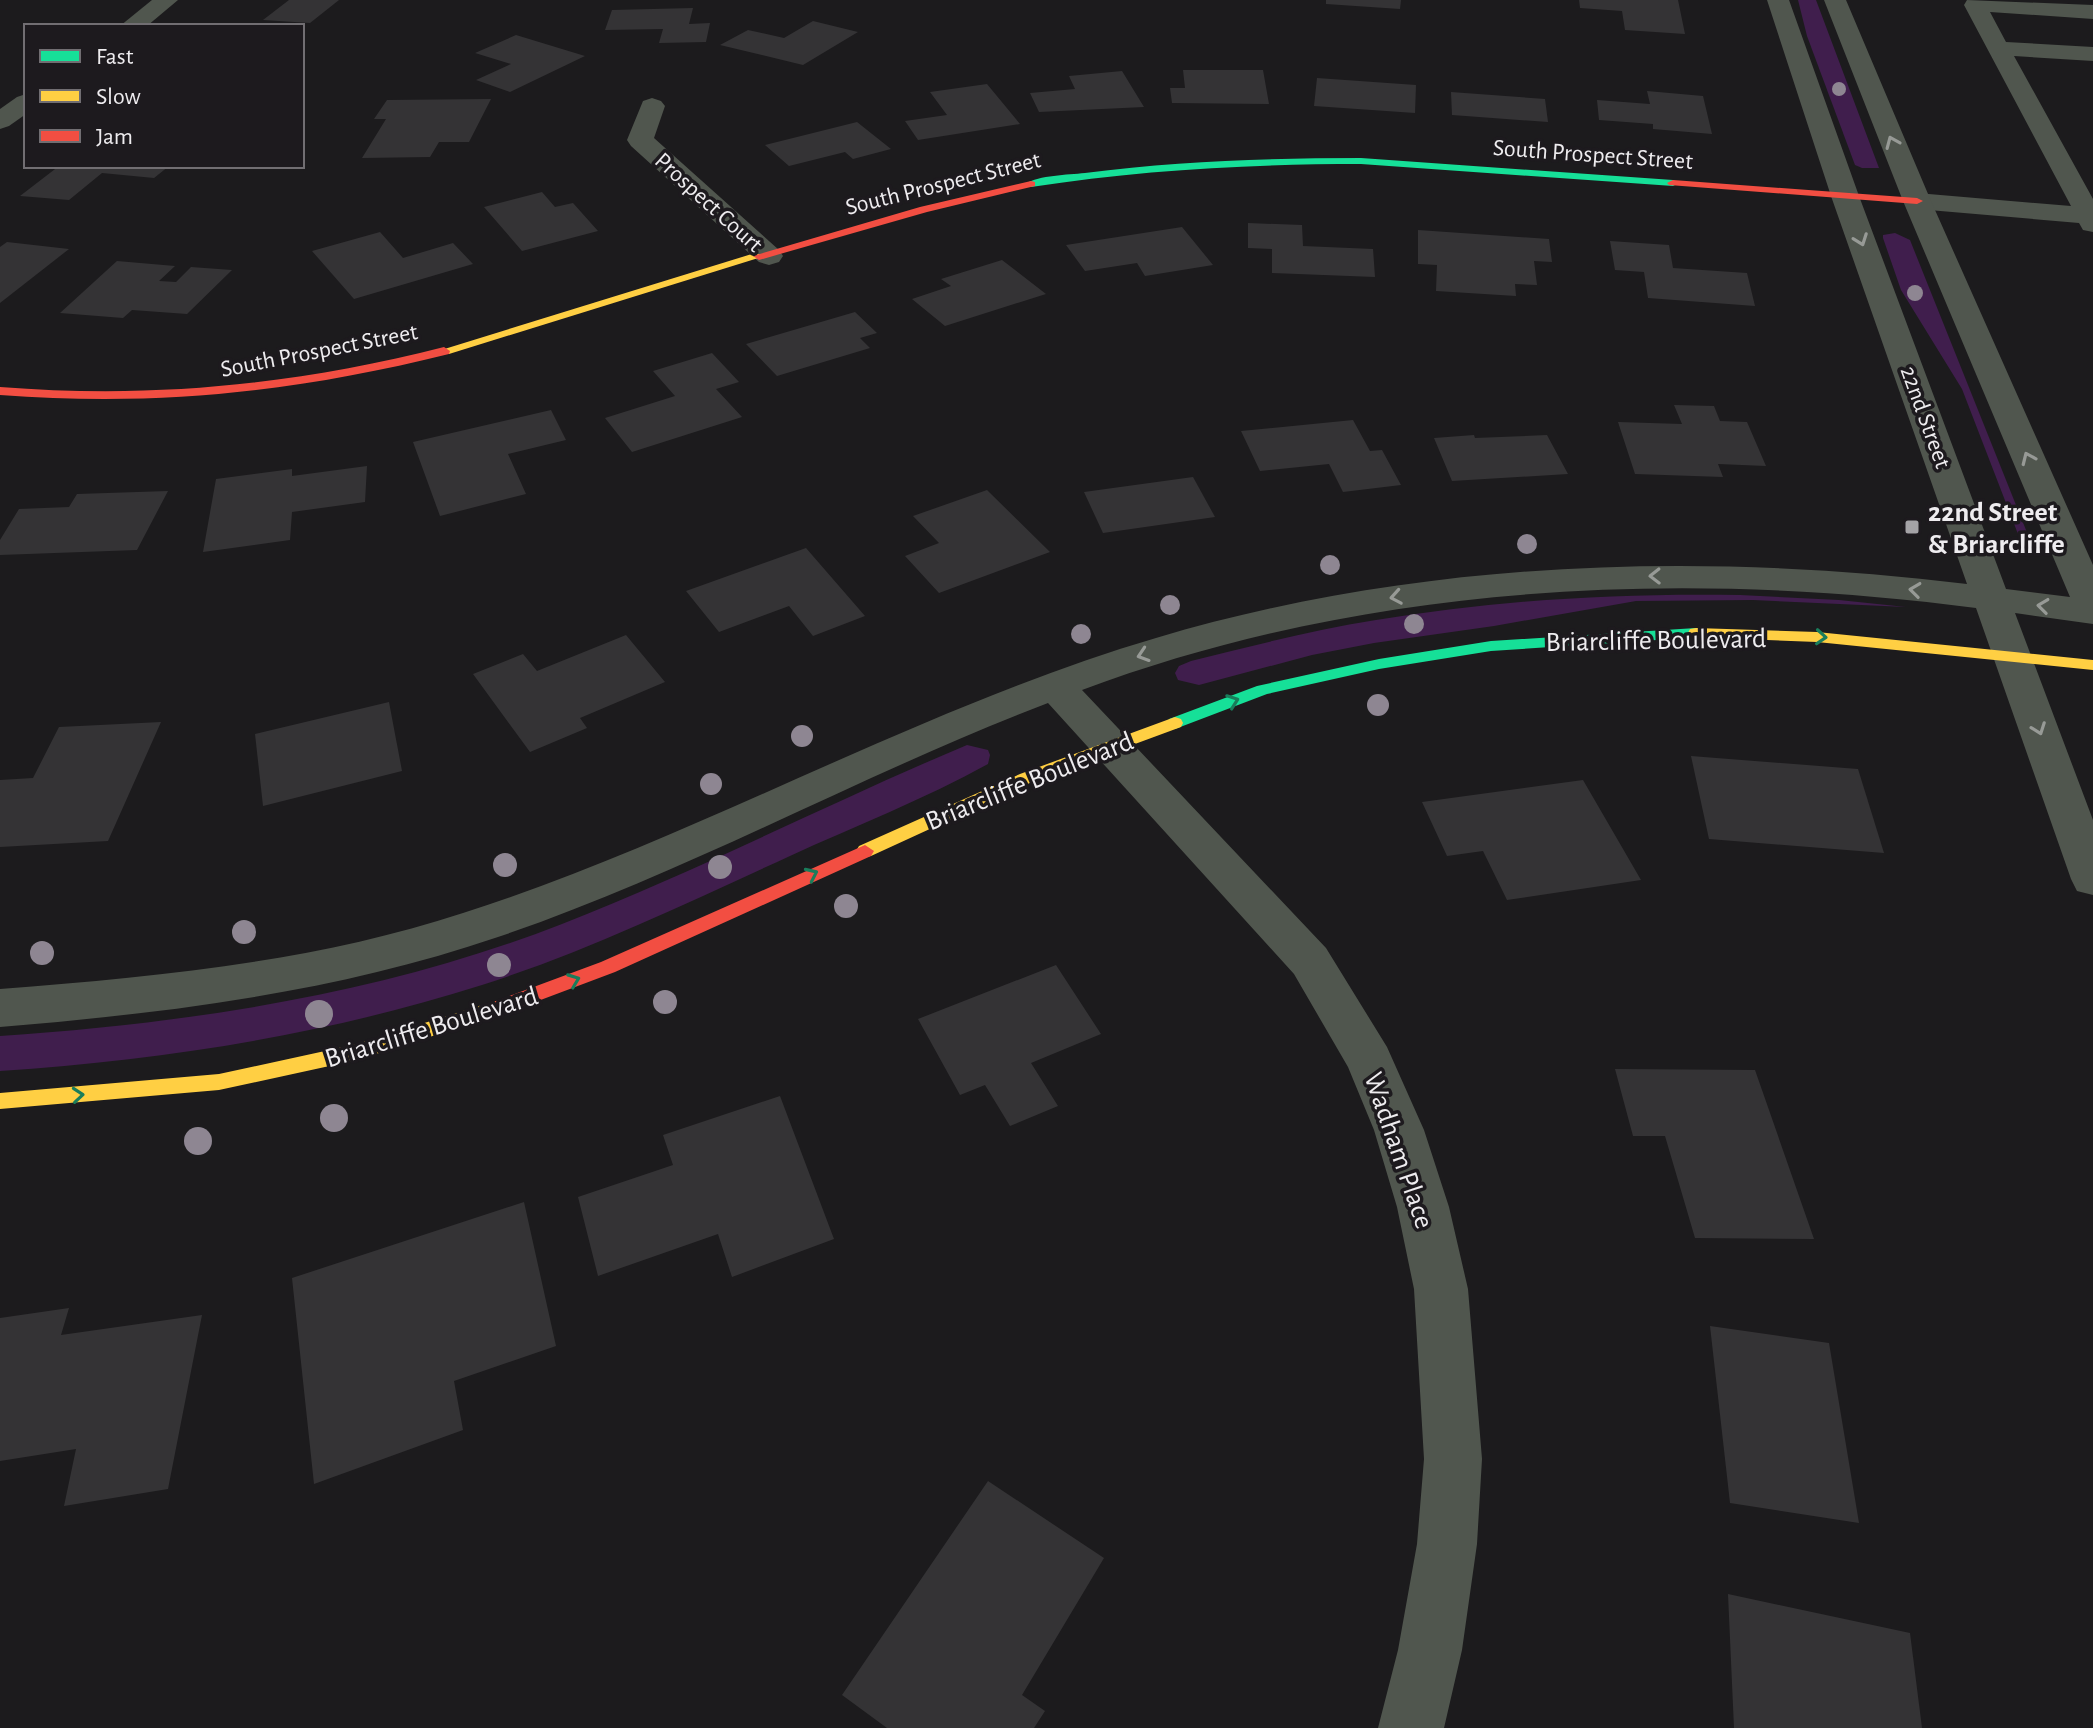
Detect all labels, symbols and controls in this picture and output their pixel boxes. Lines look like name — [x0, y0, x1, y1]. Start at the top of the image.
legend — [24, 24, 304, 168]
text: Fast — [96, 45, 134, 69]
text: Slow — [96, 85, 141, 109]
text: Jam — [96, 125, 133, 149]
street label: South Prospect Street — [1492, 136, 1694, 174]
one-way arrow — [1885, 136, 1902, 150]
street label: Prospect Court — [650, 148, 767, 257]
street label: South Prospect Street — [843, 148, 1044, 220]
one-way arrow — [1852, 233, 1868, 247]
street label: South Prospect Street — [219, 320, 420, 382]
street label: 22nd Street — [1895, 363, 1955, 472]
one-way arrow — [2022, 452, 2038, 466]
place label: 22nd Street & Briarcliffe — [1928, 499, 2065, 559]
marker: 22nd Street & Briarcliffe — [1903, 518, 1921, 536]
one-way arrow — [1648, 568, 1661, 585]
one-way arrow — [1908, 581, 1921, 598]
one-way arrow — [1390, 587, 1403, 604]
one-way arrow — [2036, 597, 2049, 614]
street label: Briarcliffe Boulevard — [1545, 625, 1767, 657]
one-way arrow — [1815, 628, 1828, 645]
one-way arrow — [1137, 645, 1151, 661]
one-way arrow — [1225, 694, 1239, 710]
one-way arrow — [2029, 722, 2046, 736]
street label: Briarcliffe Boulevard — [922, 728, 1137, 836]
one-way arrow — [803, 868, 818, 884]
one-way arrow — [566, 973, 580, 990]
street label: Briarcliffe Boulevard — [322, 982, 541, 1074]
street label: Wadham Place — [1358, 1069, 1438, 1232]
one-way arrow — [72, 1087, 85, 1104]

